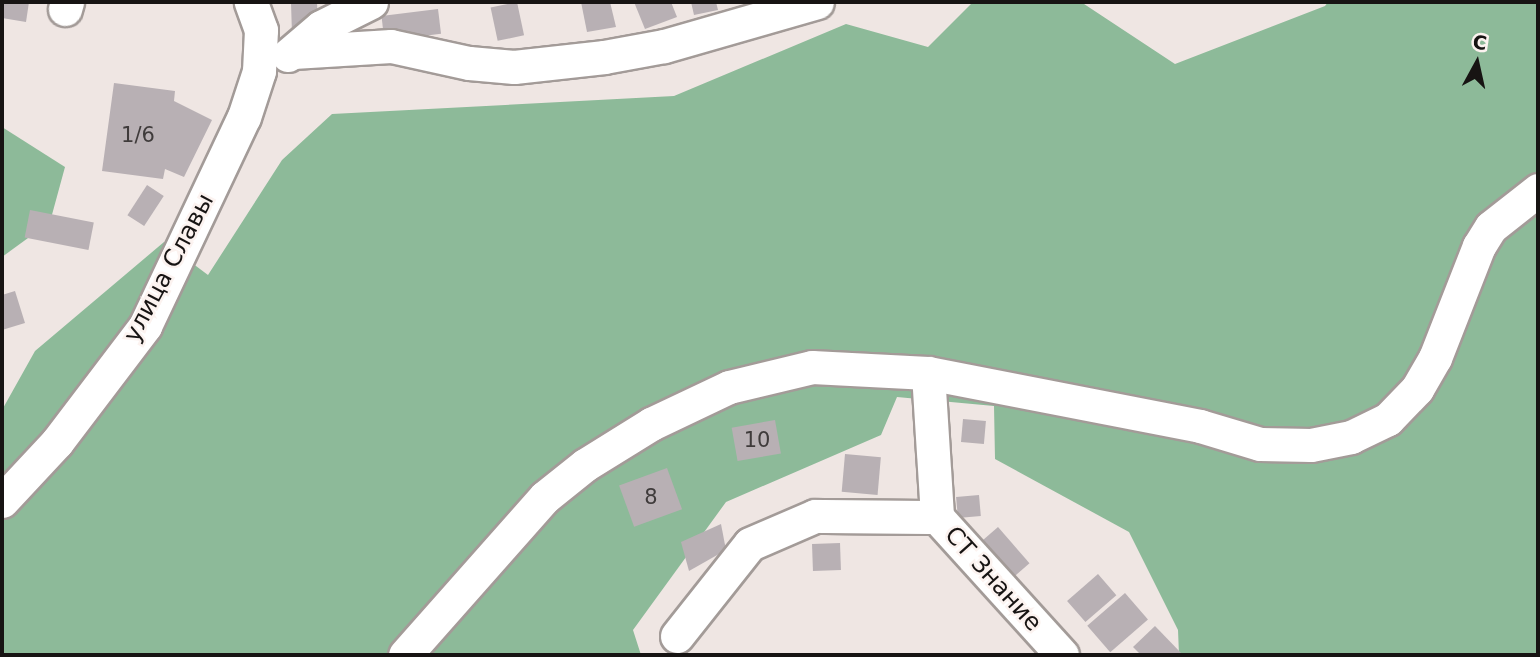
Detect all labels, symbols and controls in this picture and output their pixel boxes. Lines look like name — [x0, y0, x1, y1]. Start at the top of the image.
north arrow — [1442, 28, 1512, 98]
text: С — [1471, 30, 1488, 54]
house number: 1/6 — [121, 122, 155, 148]
street label: улица Славы — [118, 189, 220, 347]
house number: 10 — [744, 427, 770, 453]
house number: 8 — [644, 484, 658, 510]
street label: СТ Знание — [939, 521, 1047, 637]

